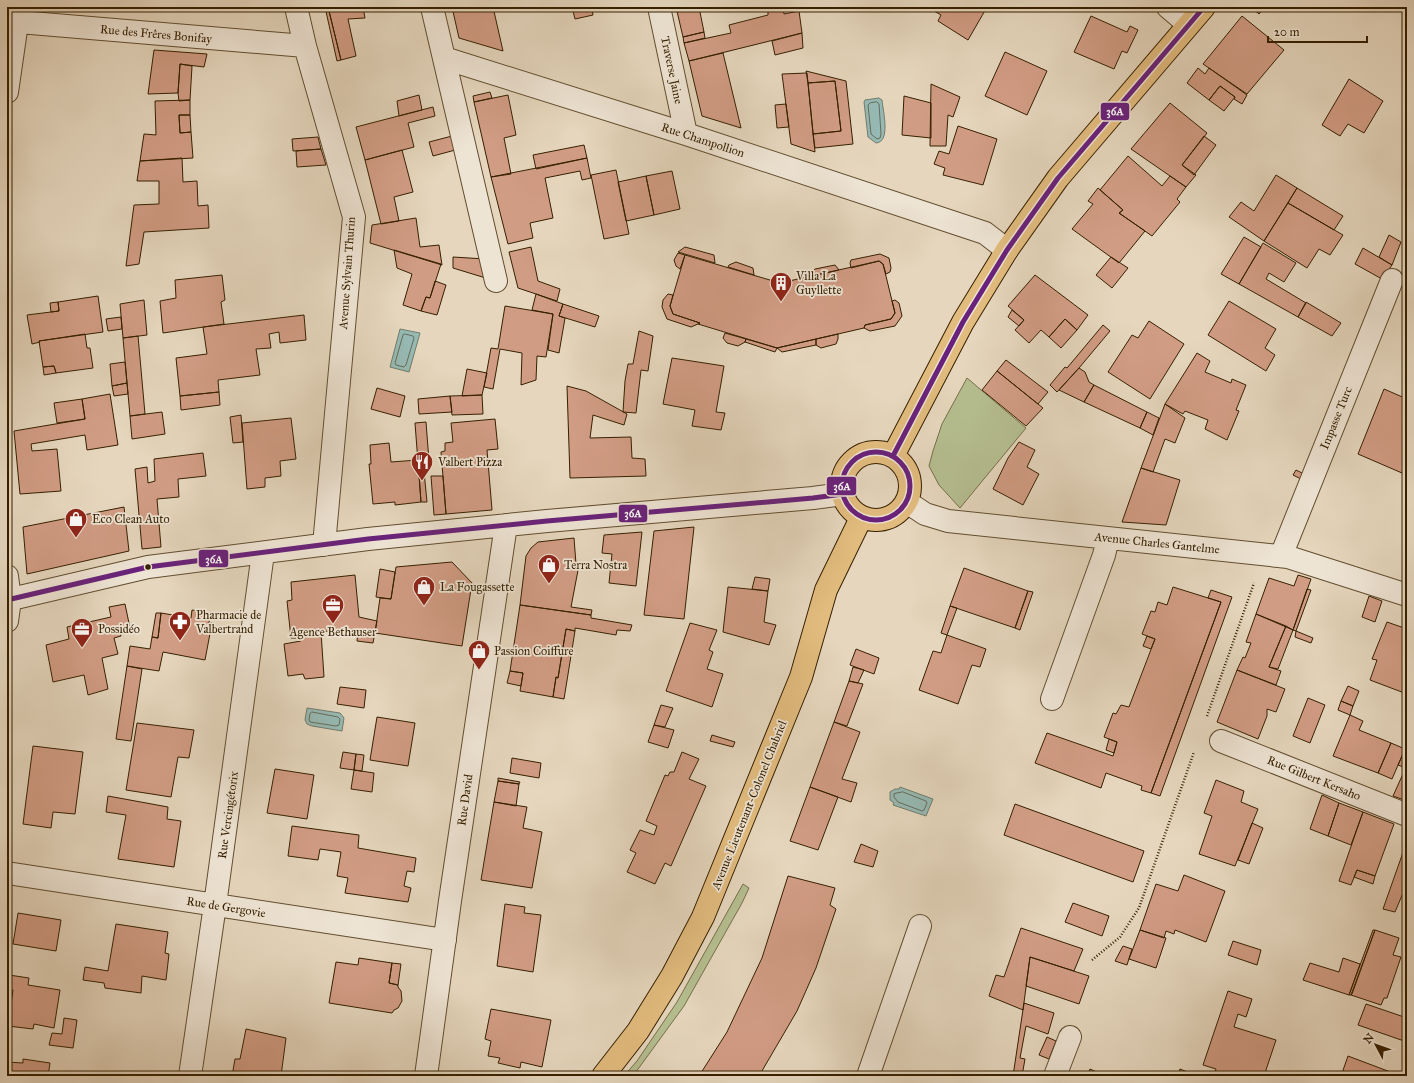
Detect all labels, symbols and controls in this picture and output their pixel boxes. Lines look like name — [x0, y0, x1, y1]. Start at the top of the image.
scale bar — [1268, 18, 1367, 44]
street label: Rue des Frêres Bonifay — [100, 22, 213, 46]
text: 20 m — [1274, 25, 1300, 39]
street label: Traverse Jaine — [657, 35, 686, 105]
line badge: 36A — [1100, 102, 1130, 121]
text: 36A — [1106, 105, 1124, 119]
street label: Rue Champollion — [660, 120, 747, 160]
street label: Avenue Sylvain Thurin — [336, 216, 358, 331]
place label: Villa La Guyllette — [795, 269, 842, 297]
building icon: Villa La Guyllette — [768, 270, 794, 303]
street label: Impasse Turc — [1317, 385, 1355, 451]
restaurant icon: Valbert Pizza — [409, 449, 435, 482]
place label: Valbert Pizza — [437, 455, 503, 469]
line badge: 36A — [826, 476, 857, 496]
text: 36A — [833, 480, 851, 494]
line badge: 36A — [618, 504, 648, 523]
shop icon: Eco Clean Auto — [63, 506, 89, 539]
text: 36A — [624, 507, 642, 521]
place label: Eco Clean Auto — [92, 512, 170, 526]
street label: Avenue Charles Gantelme — [1093, 529, 1220, 557]
line badge: 36A — [198, 549, 229, 568]
shop icon: Terra Nostra — [536, 552, 562, 585]
text: 36A — [205, 553, 223, 567]
place label: Terra Nostra — [564, 558, 628, 572]
unlabelled marker — [143, 562, 153, 572]
shop icon: La Fougassette — [411, 574, 437, 607]
place label: La Fougassette — [440, 580, 515, 595]
office icon: Agence Bethauser — [320, 592, 346, 625]
place label: Pharmacie de Valbertrand — [195, 608, 261, 636]
pharmacy icon: Pharmacie de Valbertrand — [167, 609, 193, 642]
office icon: Possidéo — [69, 616, 95, 649]
place label: Possidéo — [98, 622, 140, 636]
place label: Agence Bethauser — [289, 625, 377, 640]
shop icon: Passion Coiffure — [466, 638, 492, 671]
place label: Passion Coiffure — [494, 644, 574, 658]
street label: Avenue Lieutenant-Colonel Chabriel — [708, 718, 790, 893]
street label: Rue Gilbert Kersaho — [1265, 753, 1363, 803]
street label: Rue Vercingétorix — [215, 770, 242, 860]
street label: Rue David — [454, 773, 476, 827]
street label: Rue de Gergovie — [185, 894, 267, 921]
north arrow — [1356, 1025, 1396, 1065]
text: N — [1361, 1030, 1377, 1047]

